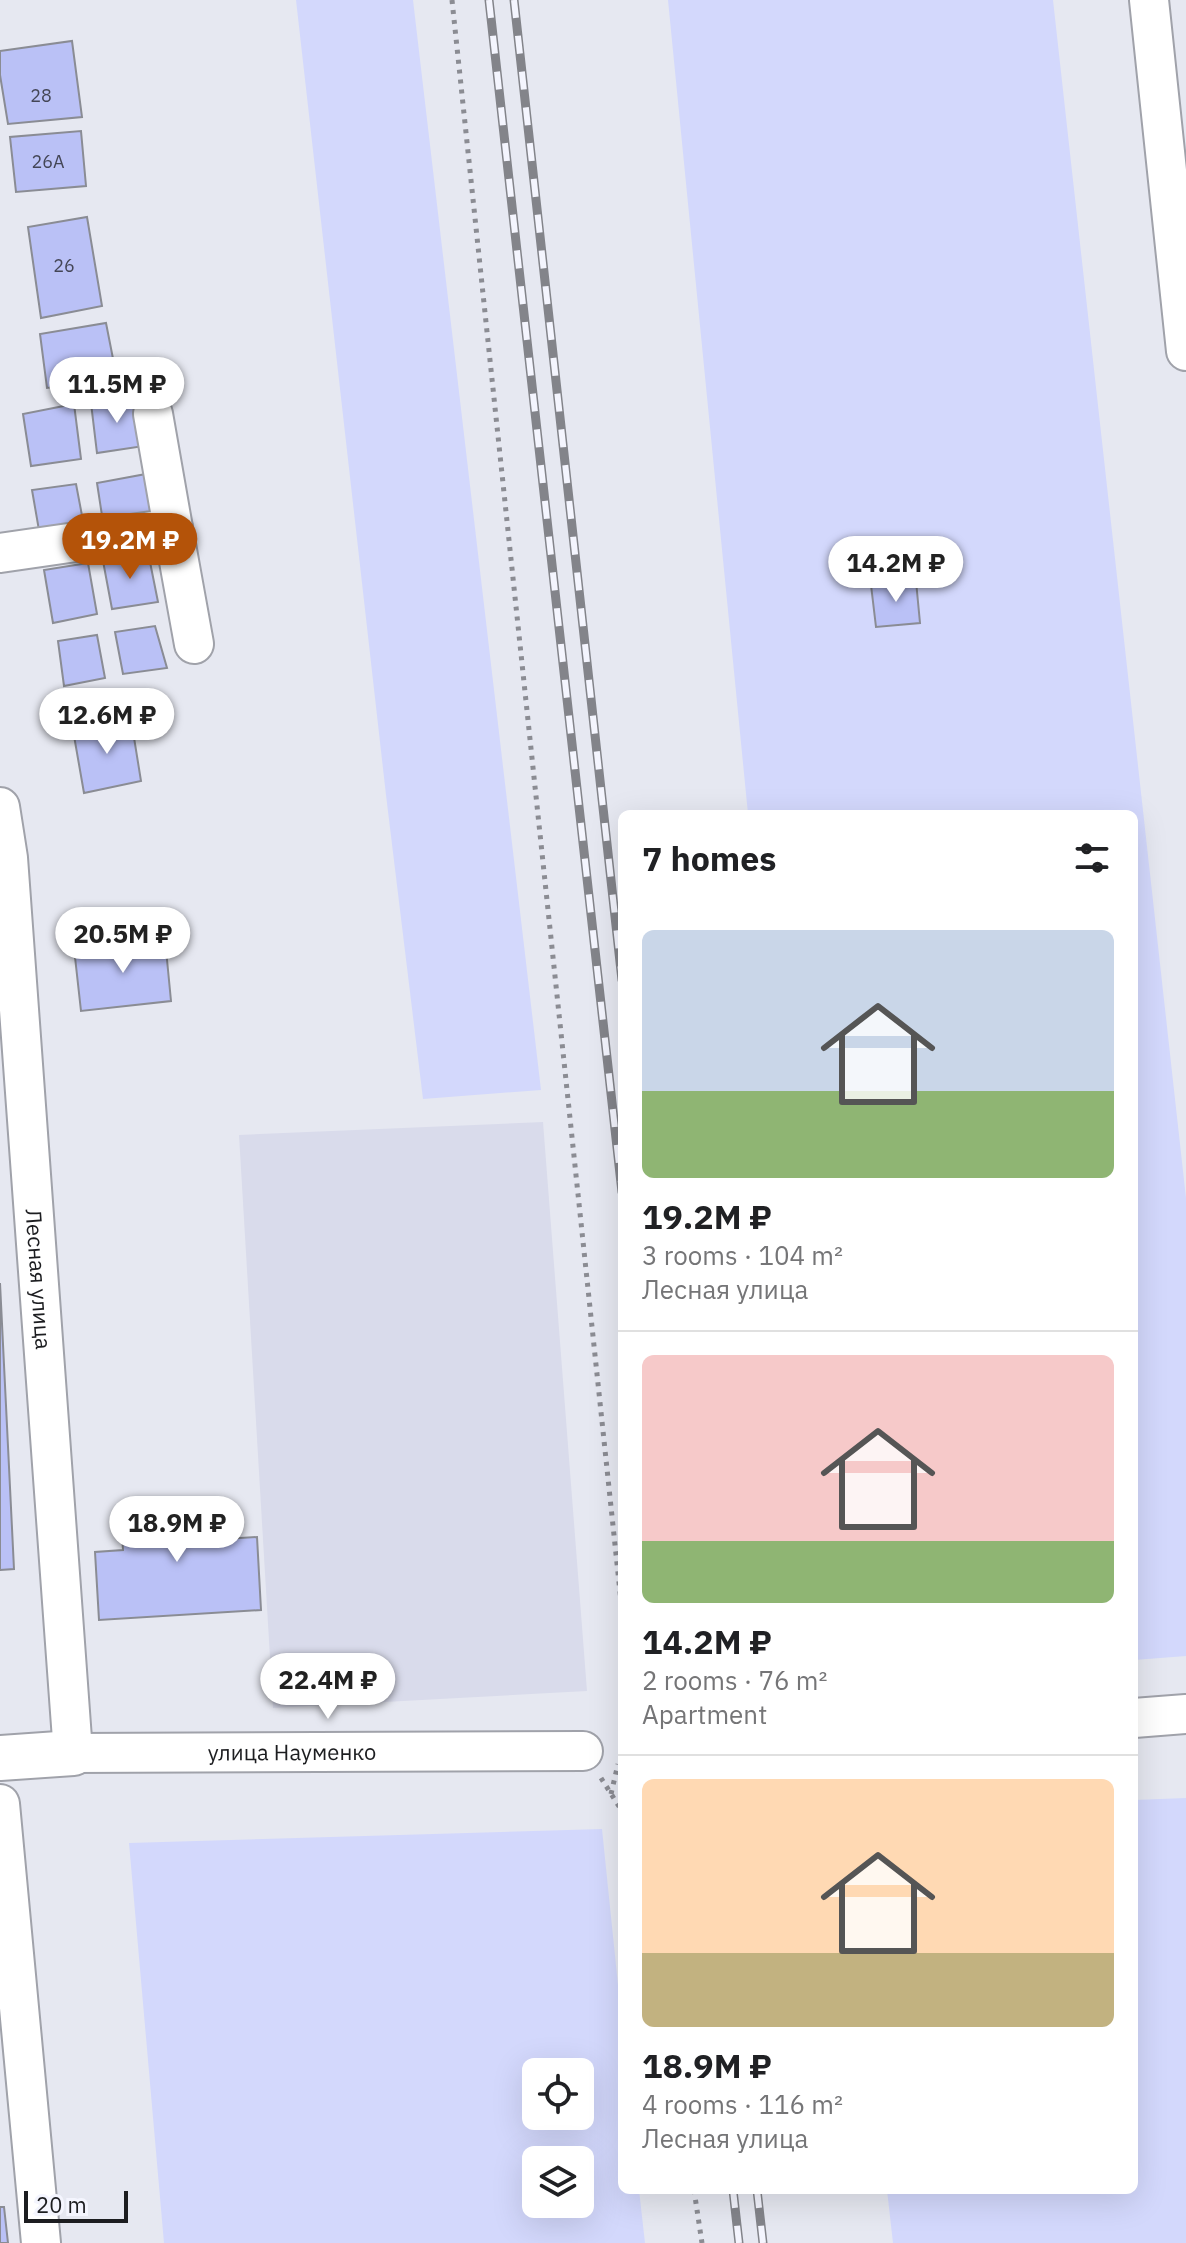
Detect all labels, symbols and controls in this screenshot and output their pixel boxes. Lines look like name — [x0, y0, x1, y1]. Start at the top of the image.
house number: 28 — [30, 84, 52, 107]
house number: 26А — [31, 150, 65, 173]
house number: 26 — [53, 254, 75, 277]
pin: 11.5M ₽ — [43, 357, 191, 425]
text: 11.5M ₽ — [67, 366, 167, 400]
pin: 19.2M ₽ — [56, 513, 204, 581]
text: 19.2M ₽ — [80, 522, 180, 556]
pin: 14.2M ₽ — [822, 536, 970, 604]
text: 14.2M ₽ — [846, 545, 946, 579]
pin: 12.6M ₽ — [33, 688, 181, 756]
text: 12.6M ₽ — [57, 697, 157, 731]
text: 7 homes — [642, 836, 777, 880]
icon: filters — [1070, 836, 1114, 880]
pin: 20.5M ₽ — [49, 907, 197, 975]
text: 20.5M ₽ — [73, 916, 173, 950]
icon: home — [806, 982, 950, 1126]
text: 19.2M ₽ — [642, 1194, 772, 1238]
street label: Лесная улица — [20, 1208, 59, 1351]
text: 3 rooms · 104 m² — [642, 1238, 843, 1272]
text: Лесная улица — [642, 1272, 808, 1306]
icon: home — [806, 1407, 950, 1551]
pin: 18.9M ₽ — [103, 1496, 251, 1564]
text: 18.9M ₽ — [127, 1505, 227, 1539]
text: 14.2M ₽ — [642, 1619, 772, 1663]
pin: 22.4M ₽ — [254, 1653, 402, 1721]
text: 22.4M ₽ — [278, 1662, 378, 1696]
text: 2 rooms · 76 m² — [642, 1663, 827, 1697]
text: Apartment — [642, 1697, 767, 1731]
street label: улица Науменко — [208, 1737, 376, 1766]
icon: home — [806, 1831, 950, 1975]
text: 18.9M ₽ — [642, 2043, 772, 2087]
map controls — [522, 2058, 594, 2218]
button: locate — [522, 2058, 594, 2130]
text: 4 rooms · 116 m² — [642, 2087, 843, 2121]
text: Лесная улица — [642, 2121, 808, 2155]
button: layers — [522, 2146, 594, 2218]
scale bar — [24, 2187, 128, 2223]
text: 20 m — [36, 2190, 87, 2219]

